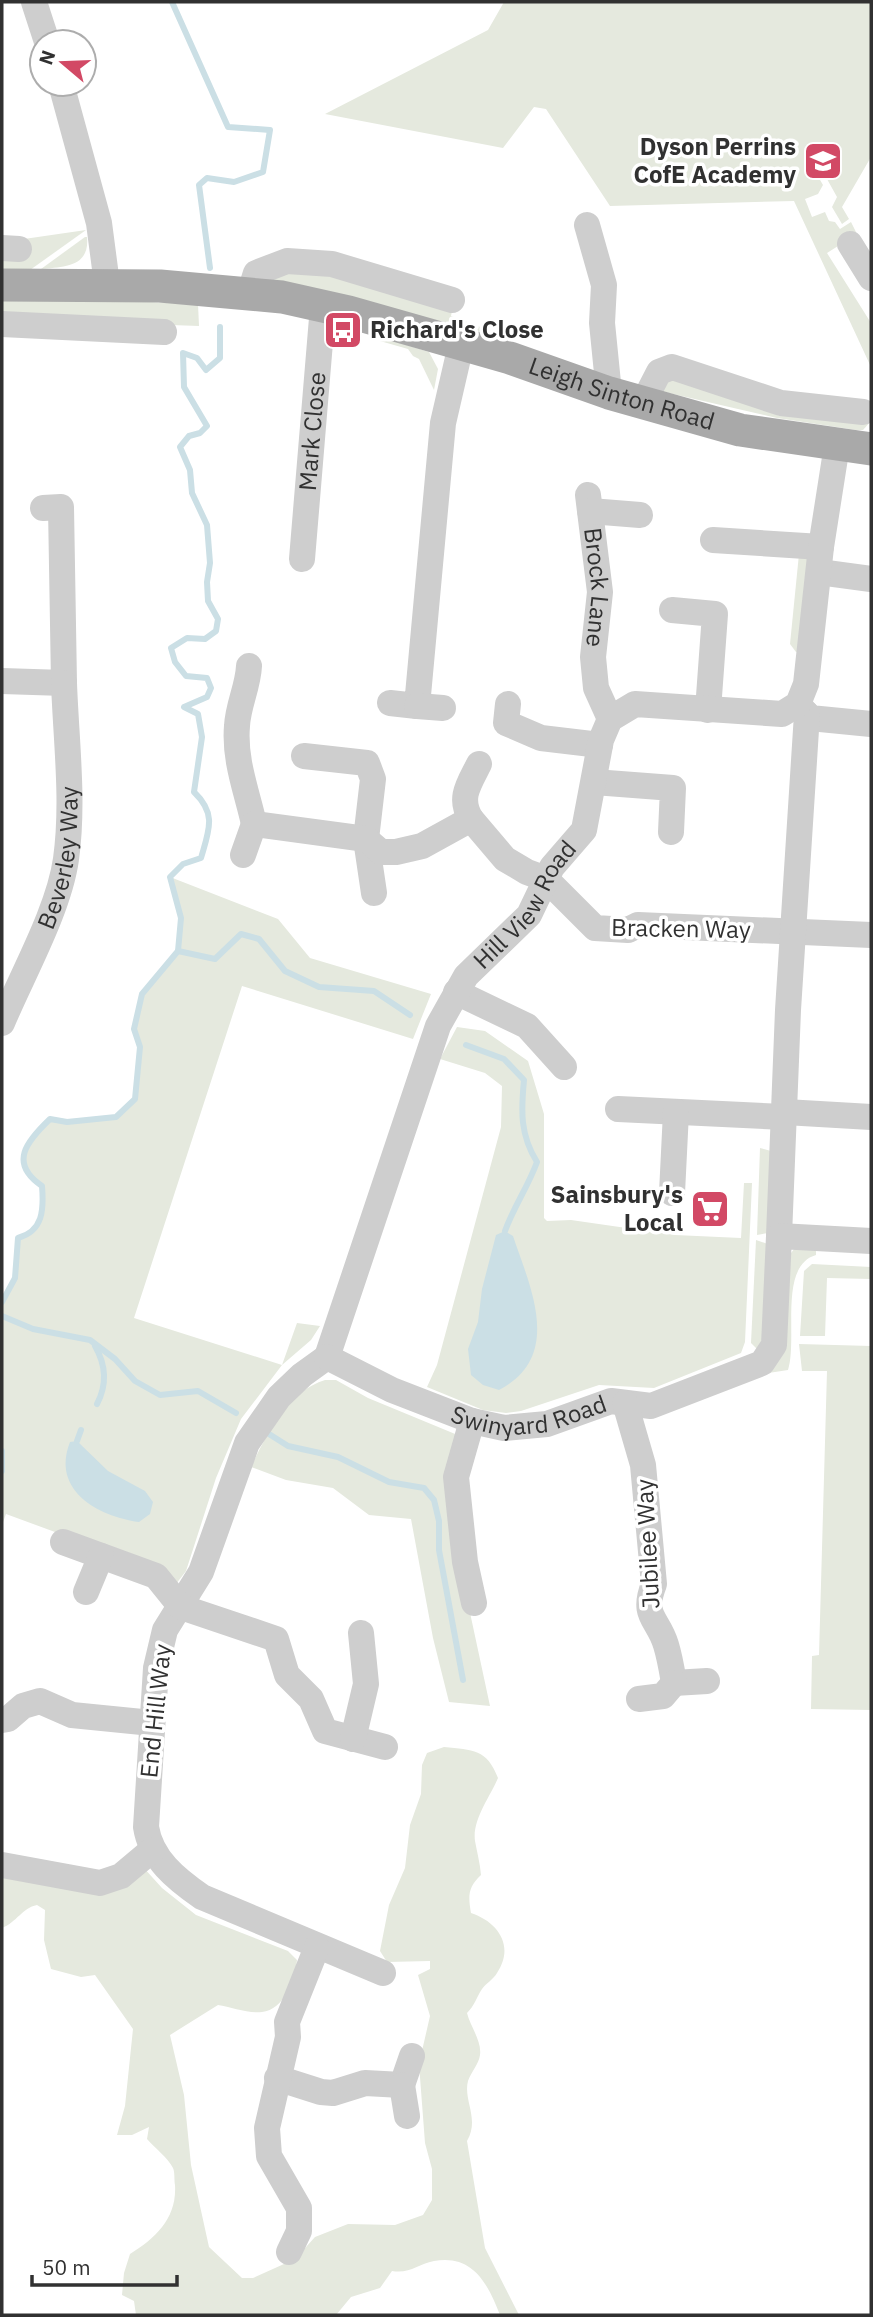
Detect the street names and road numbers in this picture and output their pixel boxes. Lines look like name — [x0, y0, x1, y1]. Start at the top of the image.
street label: Leigh Sinton Road — [525, 349, 718, 437]
street label: Mark Close — [291, 371, 332, 492]
street label: Brock Lane — [577, 526, 617, 649]
street label: Beverley Way — [29, 786, 85, 934]
street label: Hill View Road — [466, 833, 583, 975]
street label: Bracken Way — [611, 911, 751, 945]
street label: Swinyard Road — [446, 1387, 611, 1443]
street label: Jubilee Way — [628, 1478, 666, 1610]
street label: End Hill Way — [132, 1642, 178, 1779]

